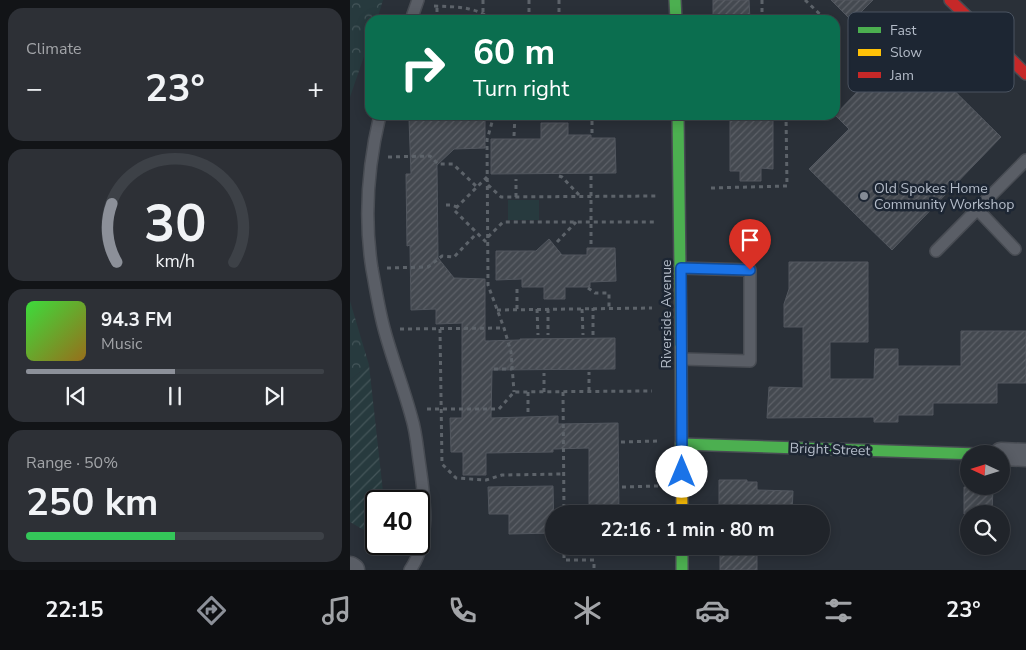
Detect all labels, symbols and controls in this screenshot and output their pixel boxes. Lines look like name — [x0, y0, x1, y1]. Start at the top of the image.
legend — [848, 12, 1014, 92]
text: Fast — [890, 21, 916, 40]
text: 60 m — [473, 29, 555, 76]
icon: right — [390, 35, 455, 100]
text: Climate — [26, 38, 81, 60]
text: Slow — [890, 43, 922, 62]
text: 23° — [145, 63, 205, 114]
text: Jam — [889, 66, 914, 85]
text: − — [26, 70, 43, 108]
text: + — [307, 70, 324, 108]
text: Turn right — [473, 74, 569, 104]
place label: Old Spokes Home Community Workshop — [874, 179, 1014, 214]
text: 30 — [144, 188, 206, 259]
marker: Old Spokes Home Community Workshop — [858, 190, 870, 202]
pin — [729, 219, 771, 270]
icon: arrive — [736, 226, 764, 254]
text: km/h — [155, 249, 195, 273]
street label: Riverside Avenue — [657, 260, 676, 368]
text: 94.3 FM — [101, 307, 172, 333]
text: Music — [101, 333, 142, 355]
icon: previous — [62, 382, 90, 410]
icon: pause — [161, 382, 189, 410]
icon: next — [260, 382, 288, 410]
street label: Bright Street — [789, 439, 871, 460]
position arrow — [655, 445, 707, 497]
north arrow — [960, 445, 1010, 495]
map controls — [960, 445, 1010, 555]
text: Range · 50% — [26, 452, 118, 474]
text: 250 km — [26, 477, 158, 528]
speed limit sign: 40 — [365, 490, 430, 555]
button: search — [960, 505, 1010, 555]
text: 22:16 · 1 min · 80 m — [600, 517, 775, 543]
icon: directions — [194, 593, 229, 628]
icon: music — [319, 593, 354, 628]
icon: phone — [445, 593, 480, 628]
icon: climate — [570, 593, 605, 628]
icon: car — [695, 593, 730, 628]
icon: filters — [821, 593, 856, 628]
text: 22:15 — [45, 595, 103, 625]
text: 23° — [946, 595, 981, 625]

